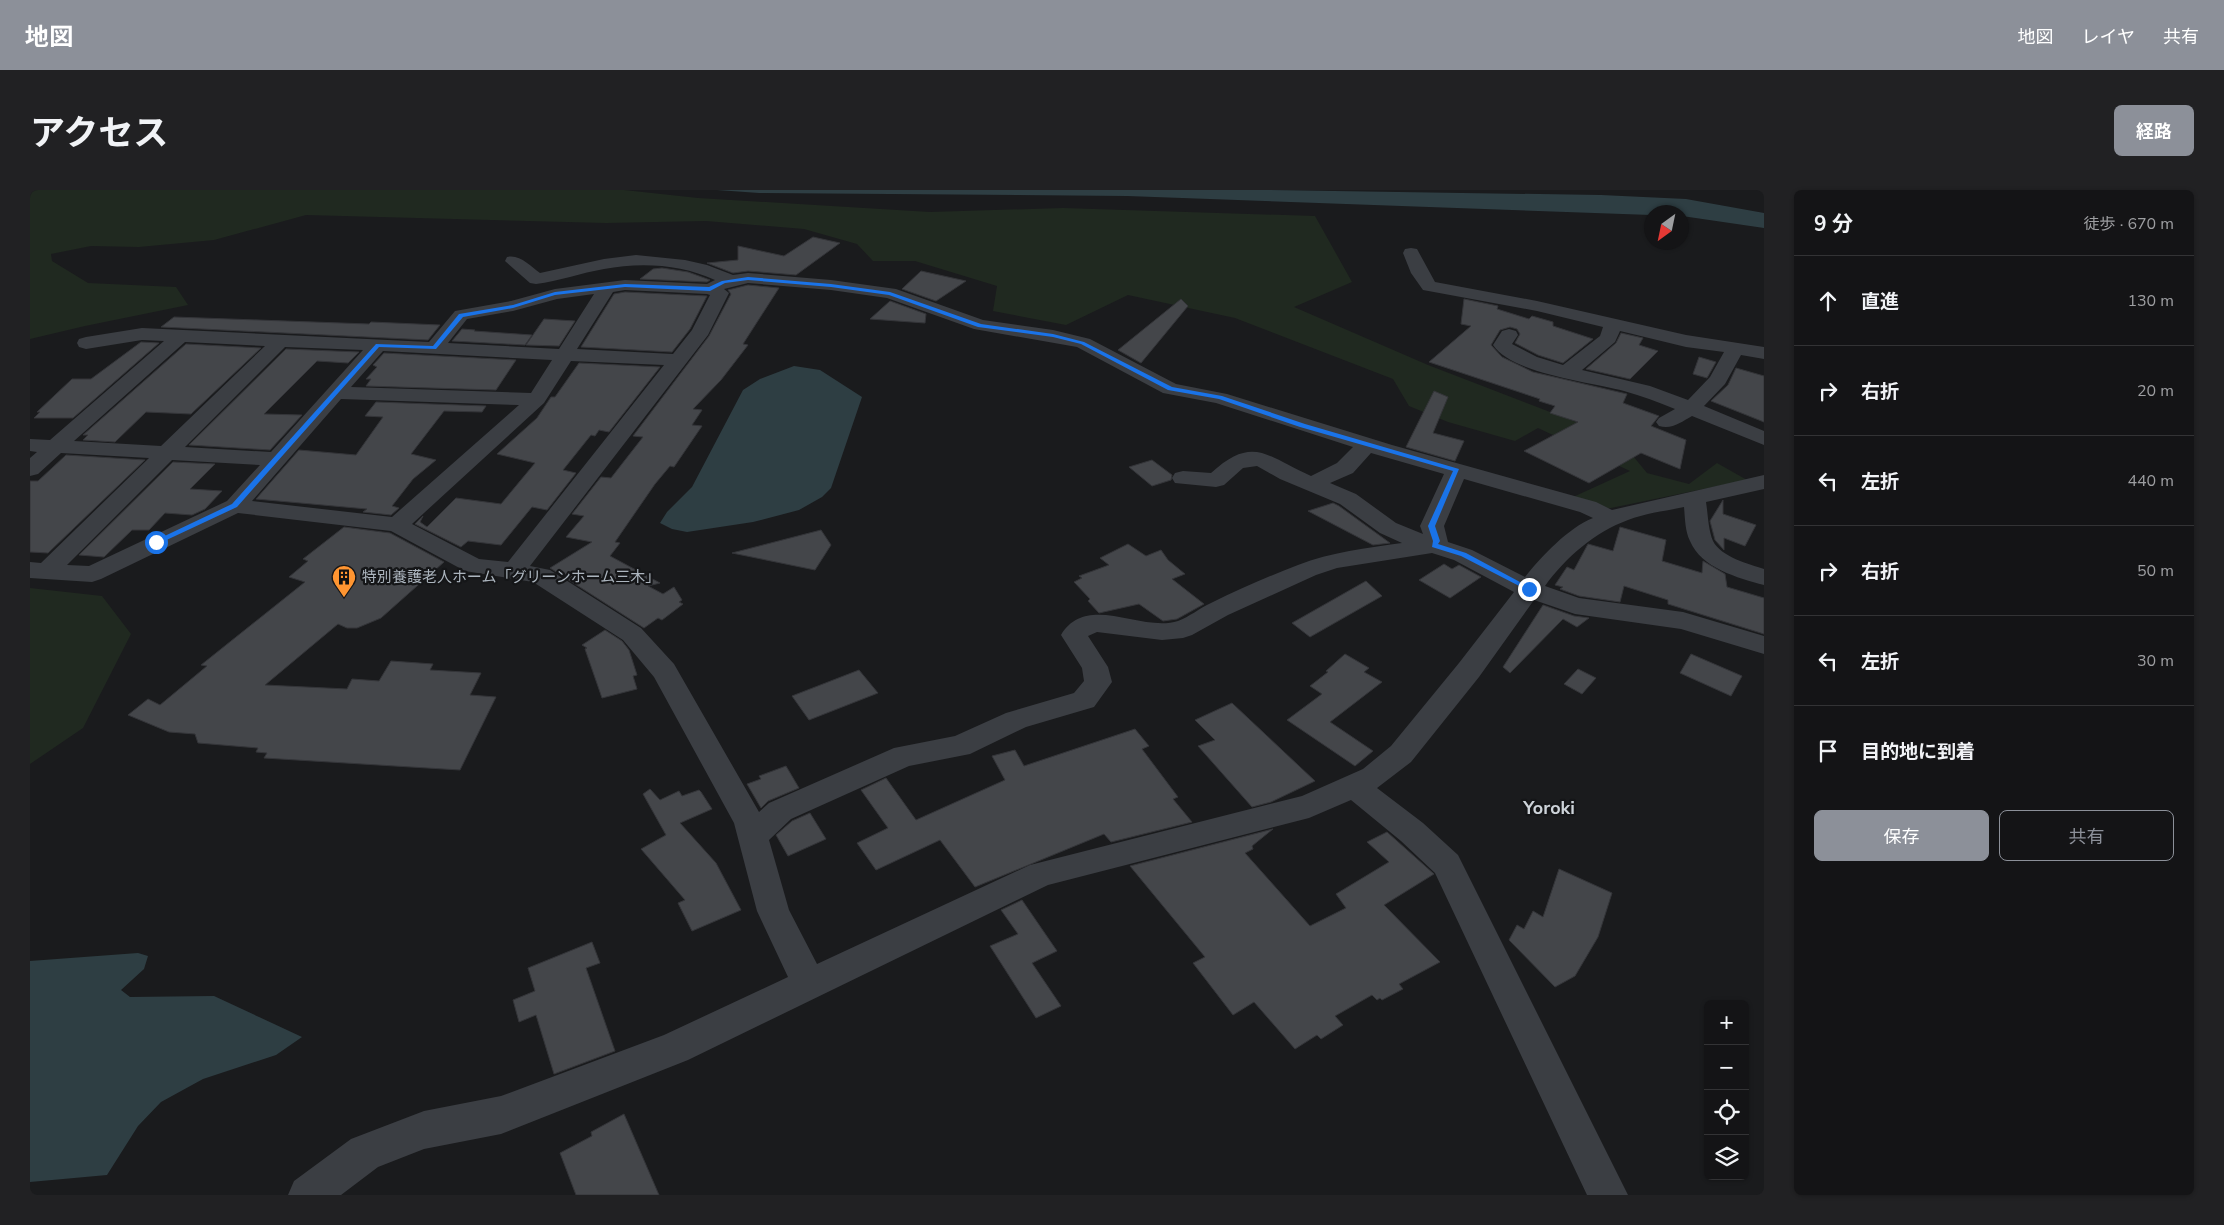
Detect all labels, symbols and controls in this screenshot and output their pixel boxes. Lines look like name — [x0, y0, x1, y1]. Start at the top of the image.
text: 地図 — [25, 21, 73, 53]
text: 地図 — [2018, 25, 2054, 49]
text: レイヤ — [2082, 25, 2135, 49]
text: 共有 — [2163, 25, 2199, 49]
button: 経路 — [2114, 105, 2194, 156]
text: アクセス — [30, 110, 168, 157]
north arrow — [1644, 205, 1689, 250]
text: 9 分 — [1814, 210, 1853, 238]
text: 徒歩 · 670 m — [2084, 213, 2174, 235]
icon: ahead — [1814, 287, 1842, 315]
text: 直進 — [1861, 289, 1899, 315]
text: 130 m — [2127, 290, 2174, 312]
icon: right — [1814, 377, 1842, 405]
text: 右折 — [1861, 379, 1899, 405]
text: 20 m — [2137, 380, 2174, 402]
icon: left — [1814, 467, 1842, 495]
text: 左折 — [1861, 469, 1899, 495]
text: 440 m — [2127, 470, 2174, 492]
route start — [145, 531, 168, 554]
icon: right — [1814, 557, 1842, 585]
text: 右折 — [1861, 559, 1899, 585]
text: 50 m — [2137, 560, 2174, 582]
building icon: 特別養護老人ホーム「グリーンホーム三木」 — [331, 564, 357, 598]
place label: 特別養護老人ホーム「グリーンホーム三木」 — [362, 567, 660, 587]
route end — [1518, 578, 1541, 601]
icon: left — [1814, 647, 1842, 675]
text: 左折 — [1861, 649, 1899, 675]
text: 30 m — [2137, 650, 2174, 672]
icon: arrive — [1814, 737, 1842, 765]
text: 目的地に到着 — [1861, 739, 1975, 765]
district label: Yoroki — [1522, 796, 1575, 820]
button: 保存 — [1814, 810, 1989, 861]
button: 共有 — [1999, 810, 2174, 861]
map controls — [1704, 1000, 1749, 1180]
button: + — [1704, 1000, 1749, 1045]
button: − — [1704, 1045, 1749, 1090]
button: locate — [1704, 1090, 1749, 1135]
button: layers — [1704, 1135, 1749, 1180]

